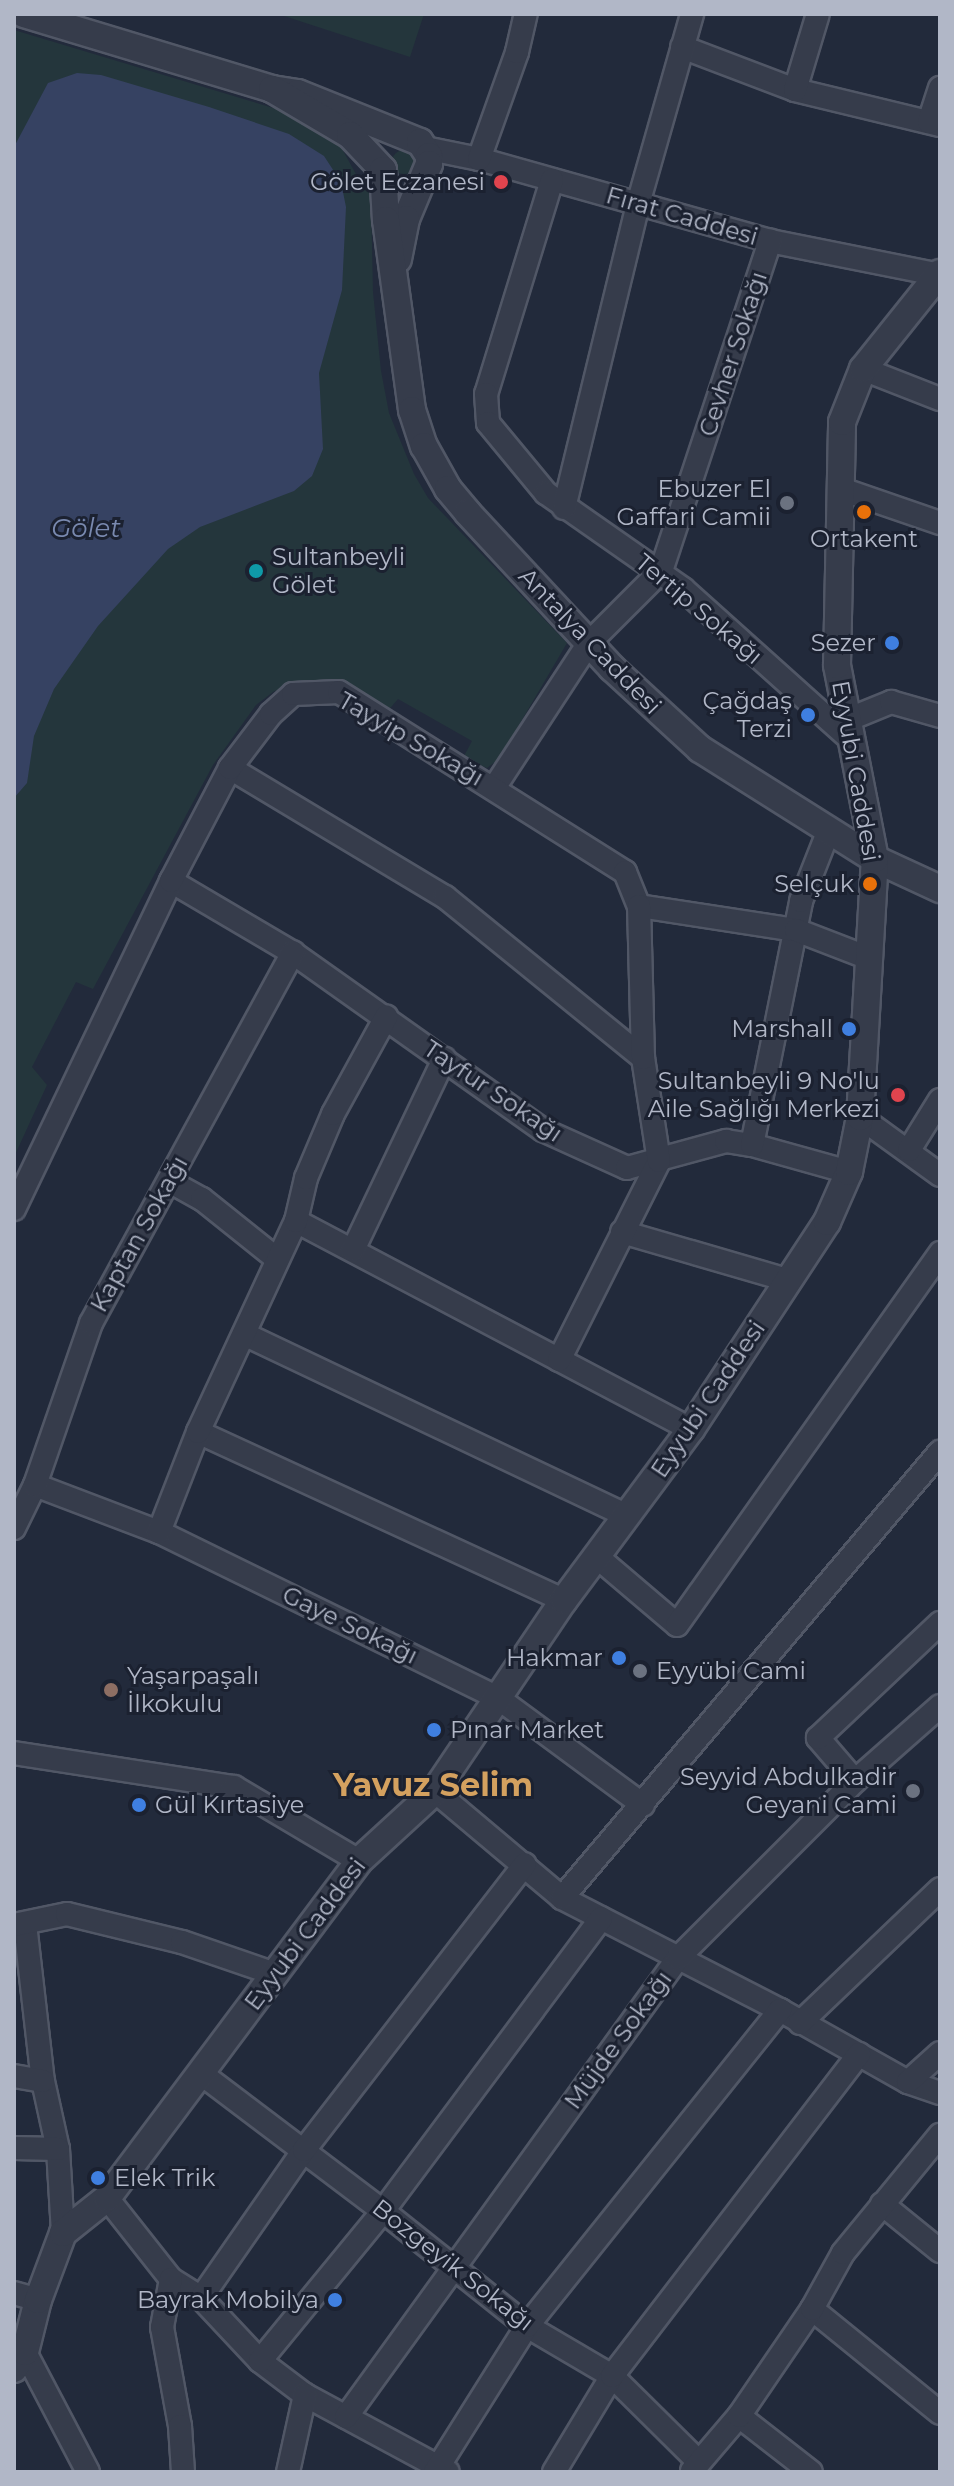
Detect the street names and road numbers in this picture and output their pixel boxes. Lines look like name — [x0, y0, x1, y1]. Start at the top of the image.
street label: Fırat Caddesi — [603, 181, 761, 251]
street label: Cevher Sokağı — [693, 268, 773, 440]
street label: Tertip Sokağı — [630, 548, 768, 670]
street label: Antalya Caddesi — [513, 562, 667, 720]
street label: Eyyubi Caddesi — [826, 678, 886, 864]
street label: Tayyip Sokağı — [333, 686, 489, 792]
street label: Tayfur Sokağı — [418, 1034, 568, 1148]
street label: Kaptan Sokağı — [84, 1151, 194, 1317]
street label: Eyyubi Caddesi — [645, 1315, 771, 1483]
street label: Gaye Sokağı — [278, 1580, 422, 1670]
street label: Eyyubi Caddesi — [238, 1852, 372, 2016]
street label: Müjde Sokağı — [558, 1965, 678, 2115]
street label: Bozgeyik Sokağı — [367, 2193, 539, 2337]

